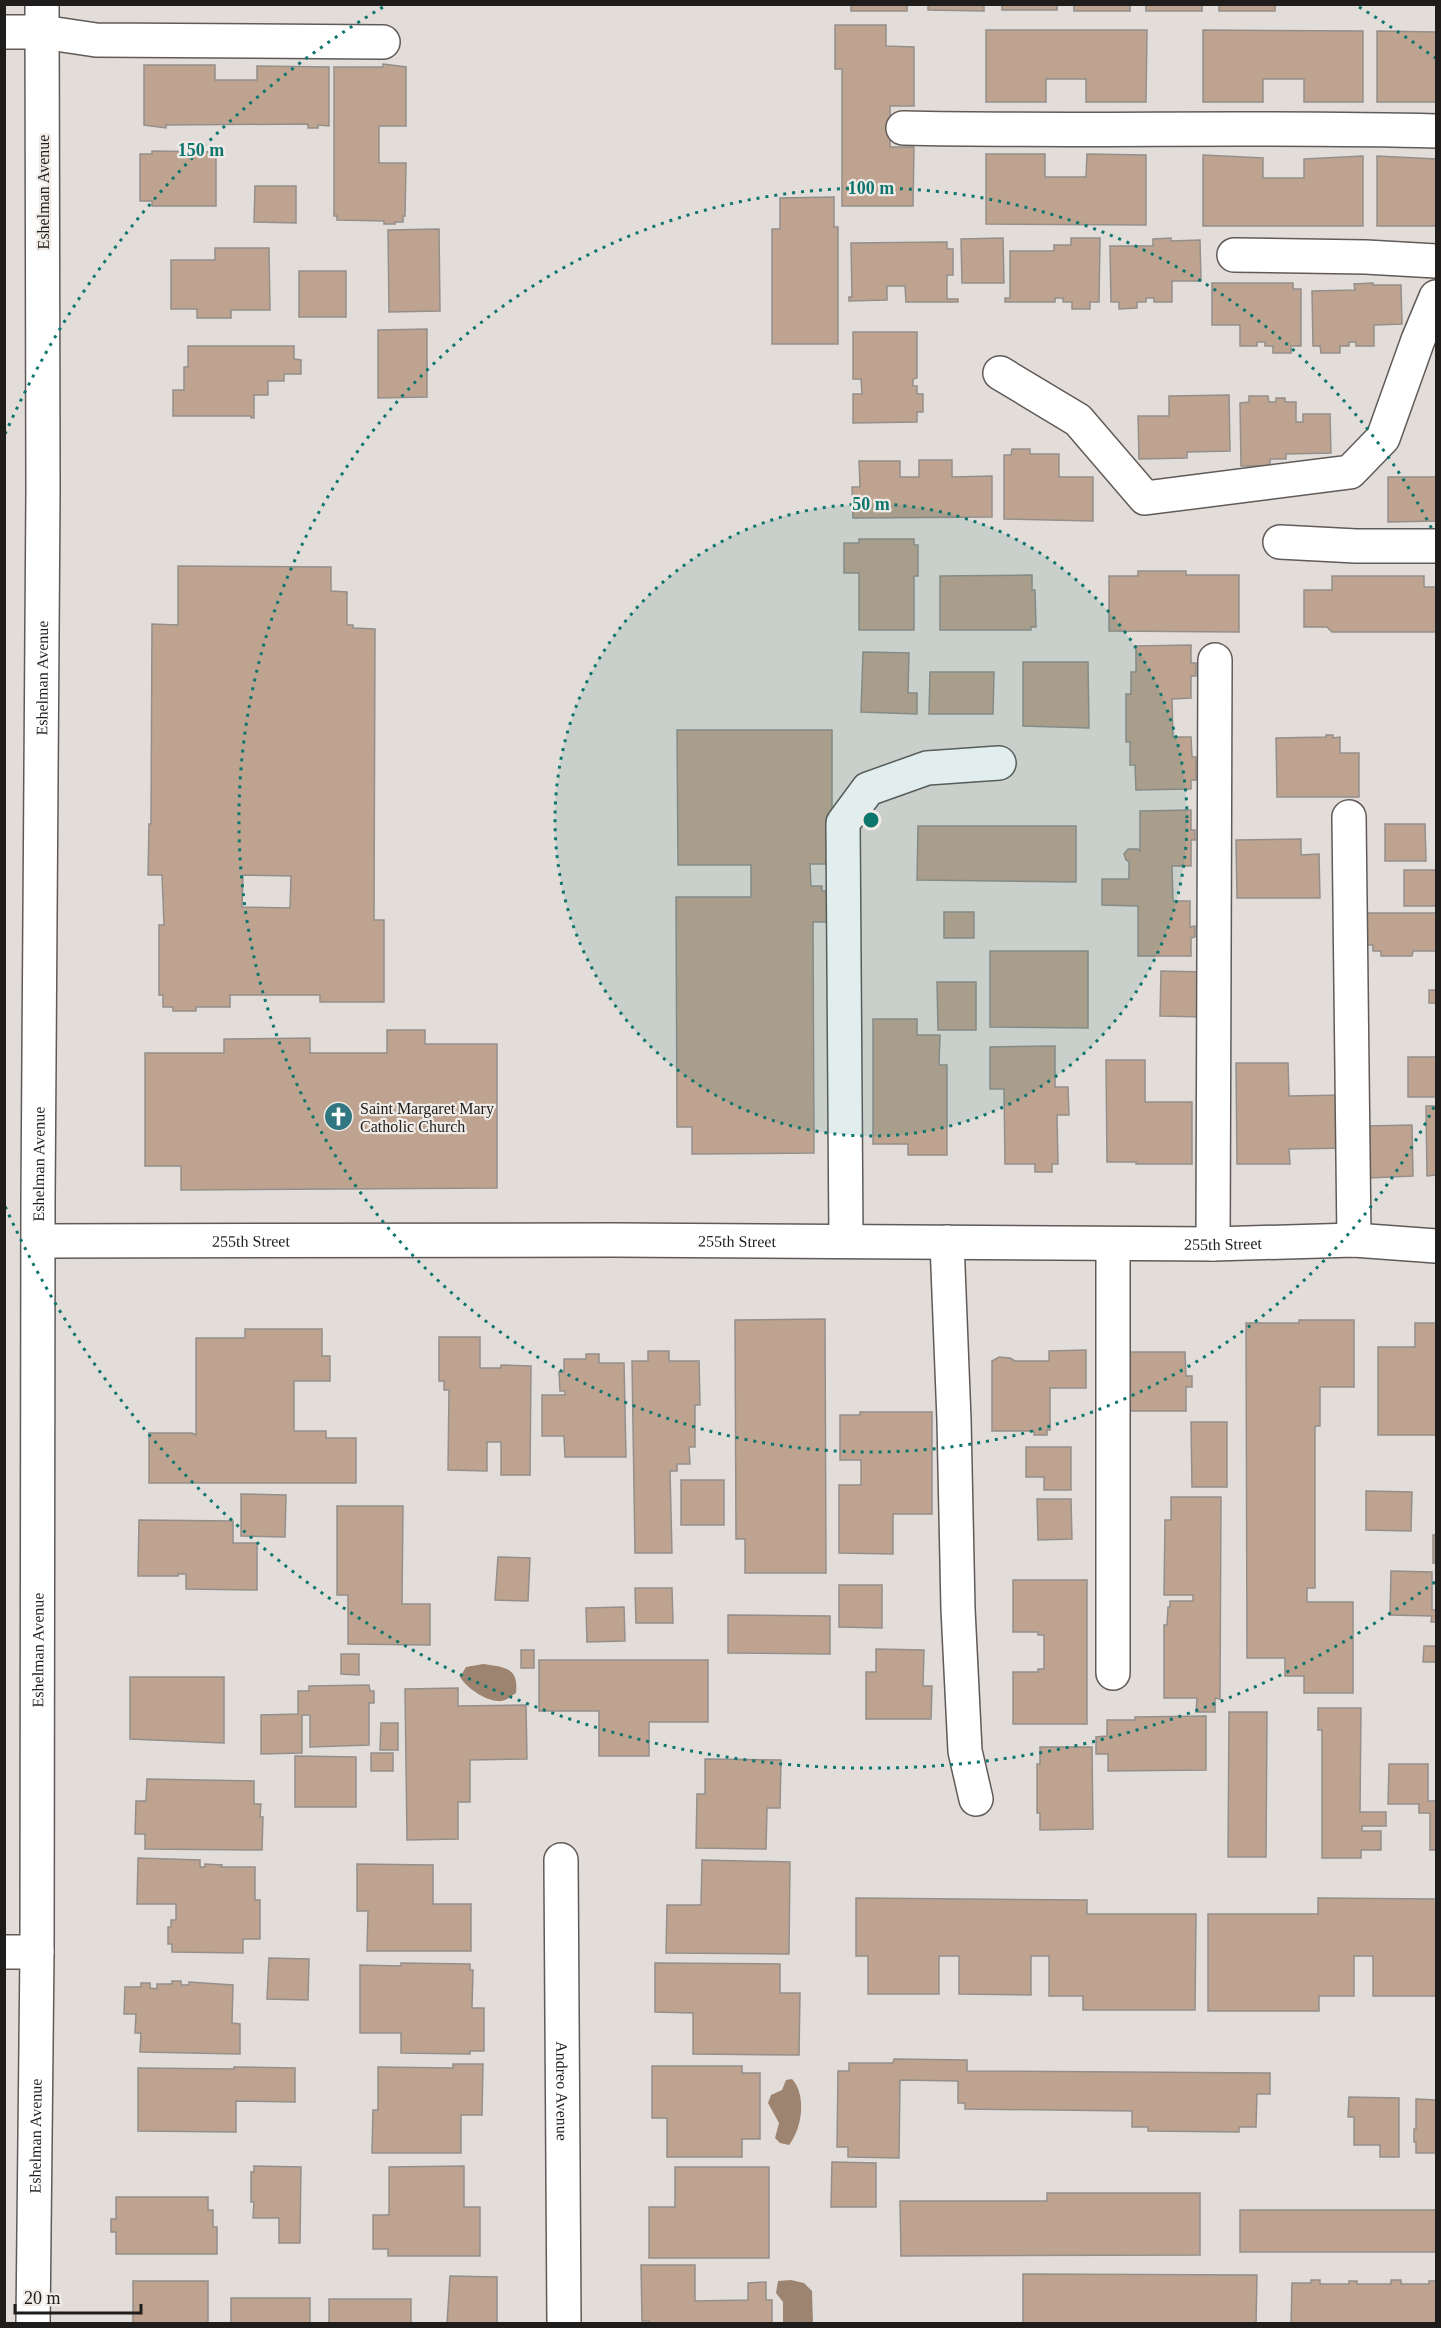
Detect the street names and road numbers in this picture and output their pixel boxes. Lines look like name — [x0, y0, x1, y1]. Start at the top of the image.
street label: Eshelman Avenue — [35, 135, 52, 249]
street label: Eshelman Avenue — [33, 621, 51, 736]
street label: Eshelman Avenue — [29, 1107, 47, 1221]
street label: 255th Street — [212, 1232, 290, 1249]
street label: 255th Street — [698, 1232, 777, 1250]
street label: 255th Street — [1184, 1234, 1263, 1253]
street label: Eshelman Avenue — [29, 1593, 46, 1707]
street label: Andreo Avenue — [554, 2041, 571, 2141]
street label: Eshelman Avenue — [26, 2078, 44, 2194]

